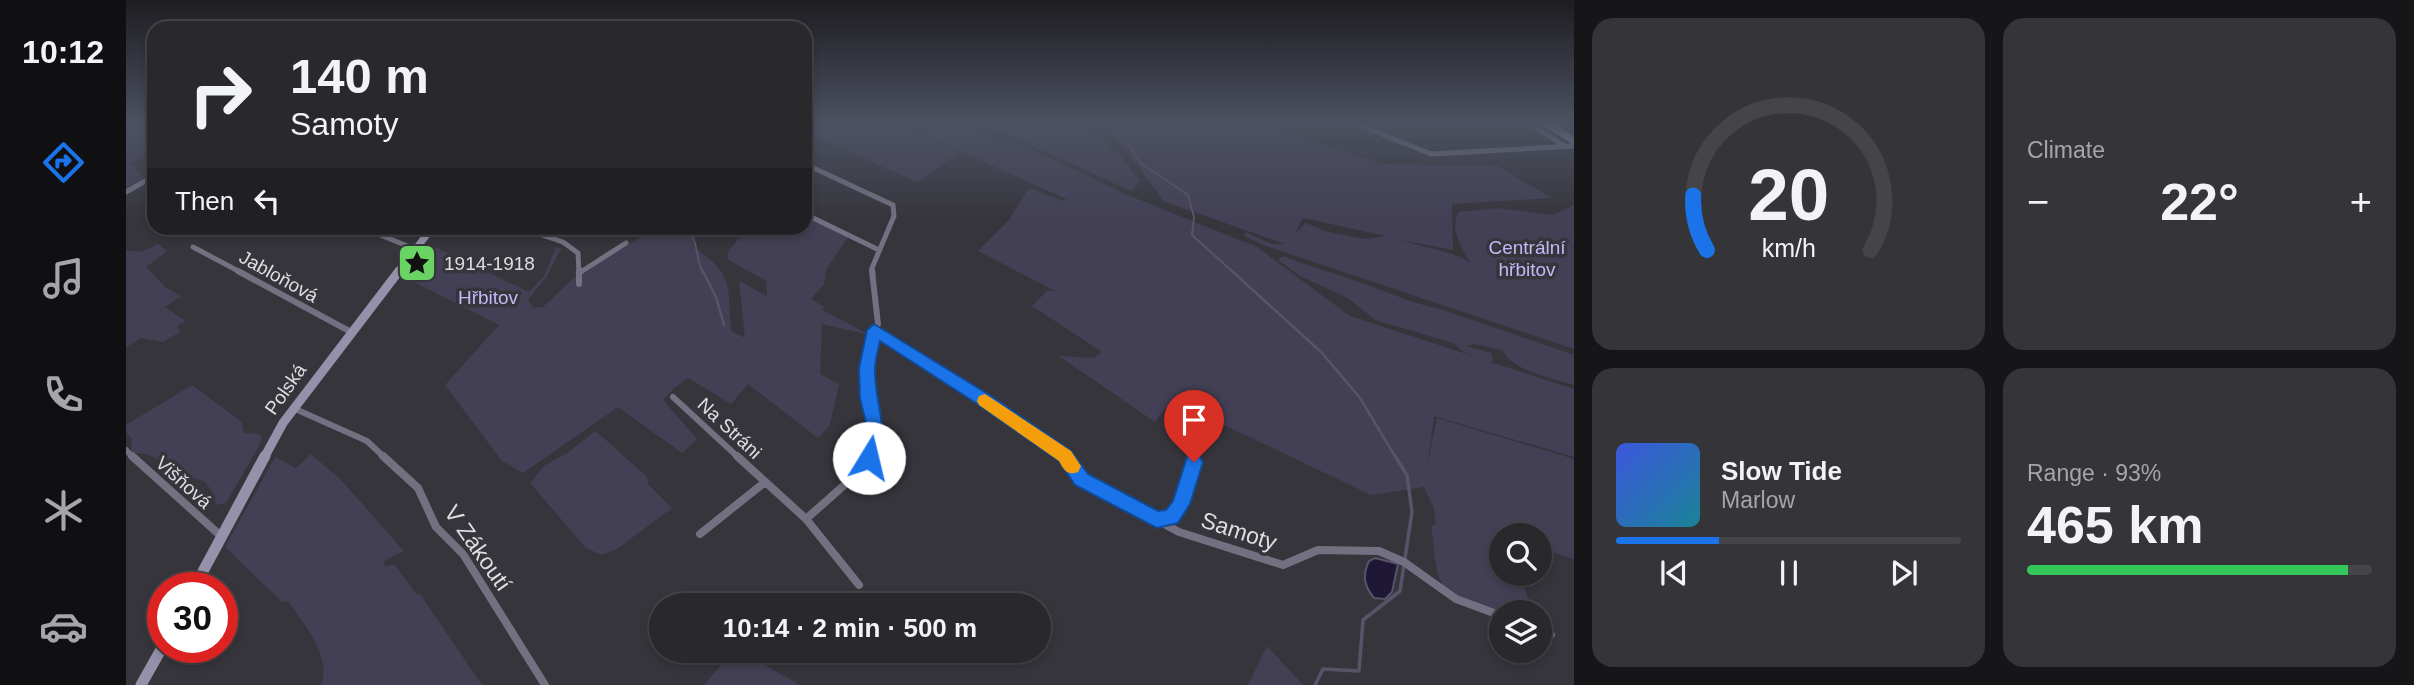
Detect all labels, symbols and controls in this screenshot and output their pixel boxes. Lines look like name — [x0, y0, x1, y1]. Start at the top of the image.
text: 10:12 — [22, 34, 104, 70]
icon: right — [175, 49, 266, 140]
text: 140 m — [290, 49, 429, 103]
text: Samoty — [290, 106, 398, 142]
text: Climate — [2027, 137, 2105, 163]
icon: directions — [39, 138, 88, 187]
text: 20 — [1748, 154, 1829, 235]
text: 22° — [2160, 173, 2239, 231]
text: − — [2027, 181, 2049, 223]
text: + — [2350, 181, 2372, 223]
icon: left — [248, 182, 286, 220]
text: Then — [175, 186, 234, 216]
text: km/h — [1761, 234, 1816, 262]
park label: Centrální hřbitov — [1488, 237, 1566, 280]
place icon: 1914-1918 — [396, 242, 438, 284]
street label: Jabloňová — [236, 246, 322, 307]
place label: 1914-1918 — [444, 253, 535, 274]
icon: music — [39, 254, 88, 303]
park label: Hřbitov — [458, 287, 519, 308]
street label: Polská — [260, 360, 311, 419]
icon: phone — [39, 370, 88, 419]
pin — [1164, 390, 1224, 462]
street label: Na Stráni — [694, 394, 766, 463]
icon: arrive — [1175, 401, 1213, 439]
position arrow — [832, 421, 906, 495]
street label: Višňová — [152, 452, 216, 513]
text: Slow Tide — [1721, 456, 1842, 486]
text: Range · 93% — [2027, 460, 2161, 486]
icon: climate — [39, 486, 88, 535]
text: Marlow — [1721, 487, 1795, 513]
text: 465 km — [2027, 496, 2203, 554]
street label: V Zákoutí — [439, 500, 517, 596]
street label: Samoty — [1198, 507, 1281, 556]
map controls — [1489, 523, 1552, 663]
button: search — [1489, 523, 1552, 586]
icon: previous — [1655, 554, 1693, 592]
icon: pause — [1770, 554, 1808, 592]
icon: next — [1885, 554, 1923, 592]
speed limit sign: 30 — [147, 572, 238, 663]
button: layers — [1489, 600, 1552, 663]
icon: car — [39, 602, 88, 651]
text: 10:14 · 2 min · 500 m — [723, 613, 977, 643]

